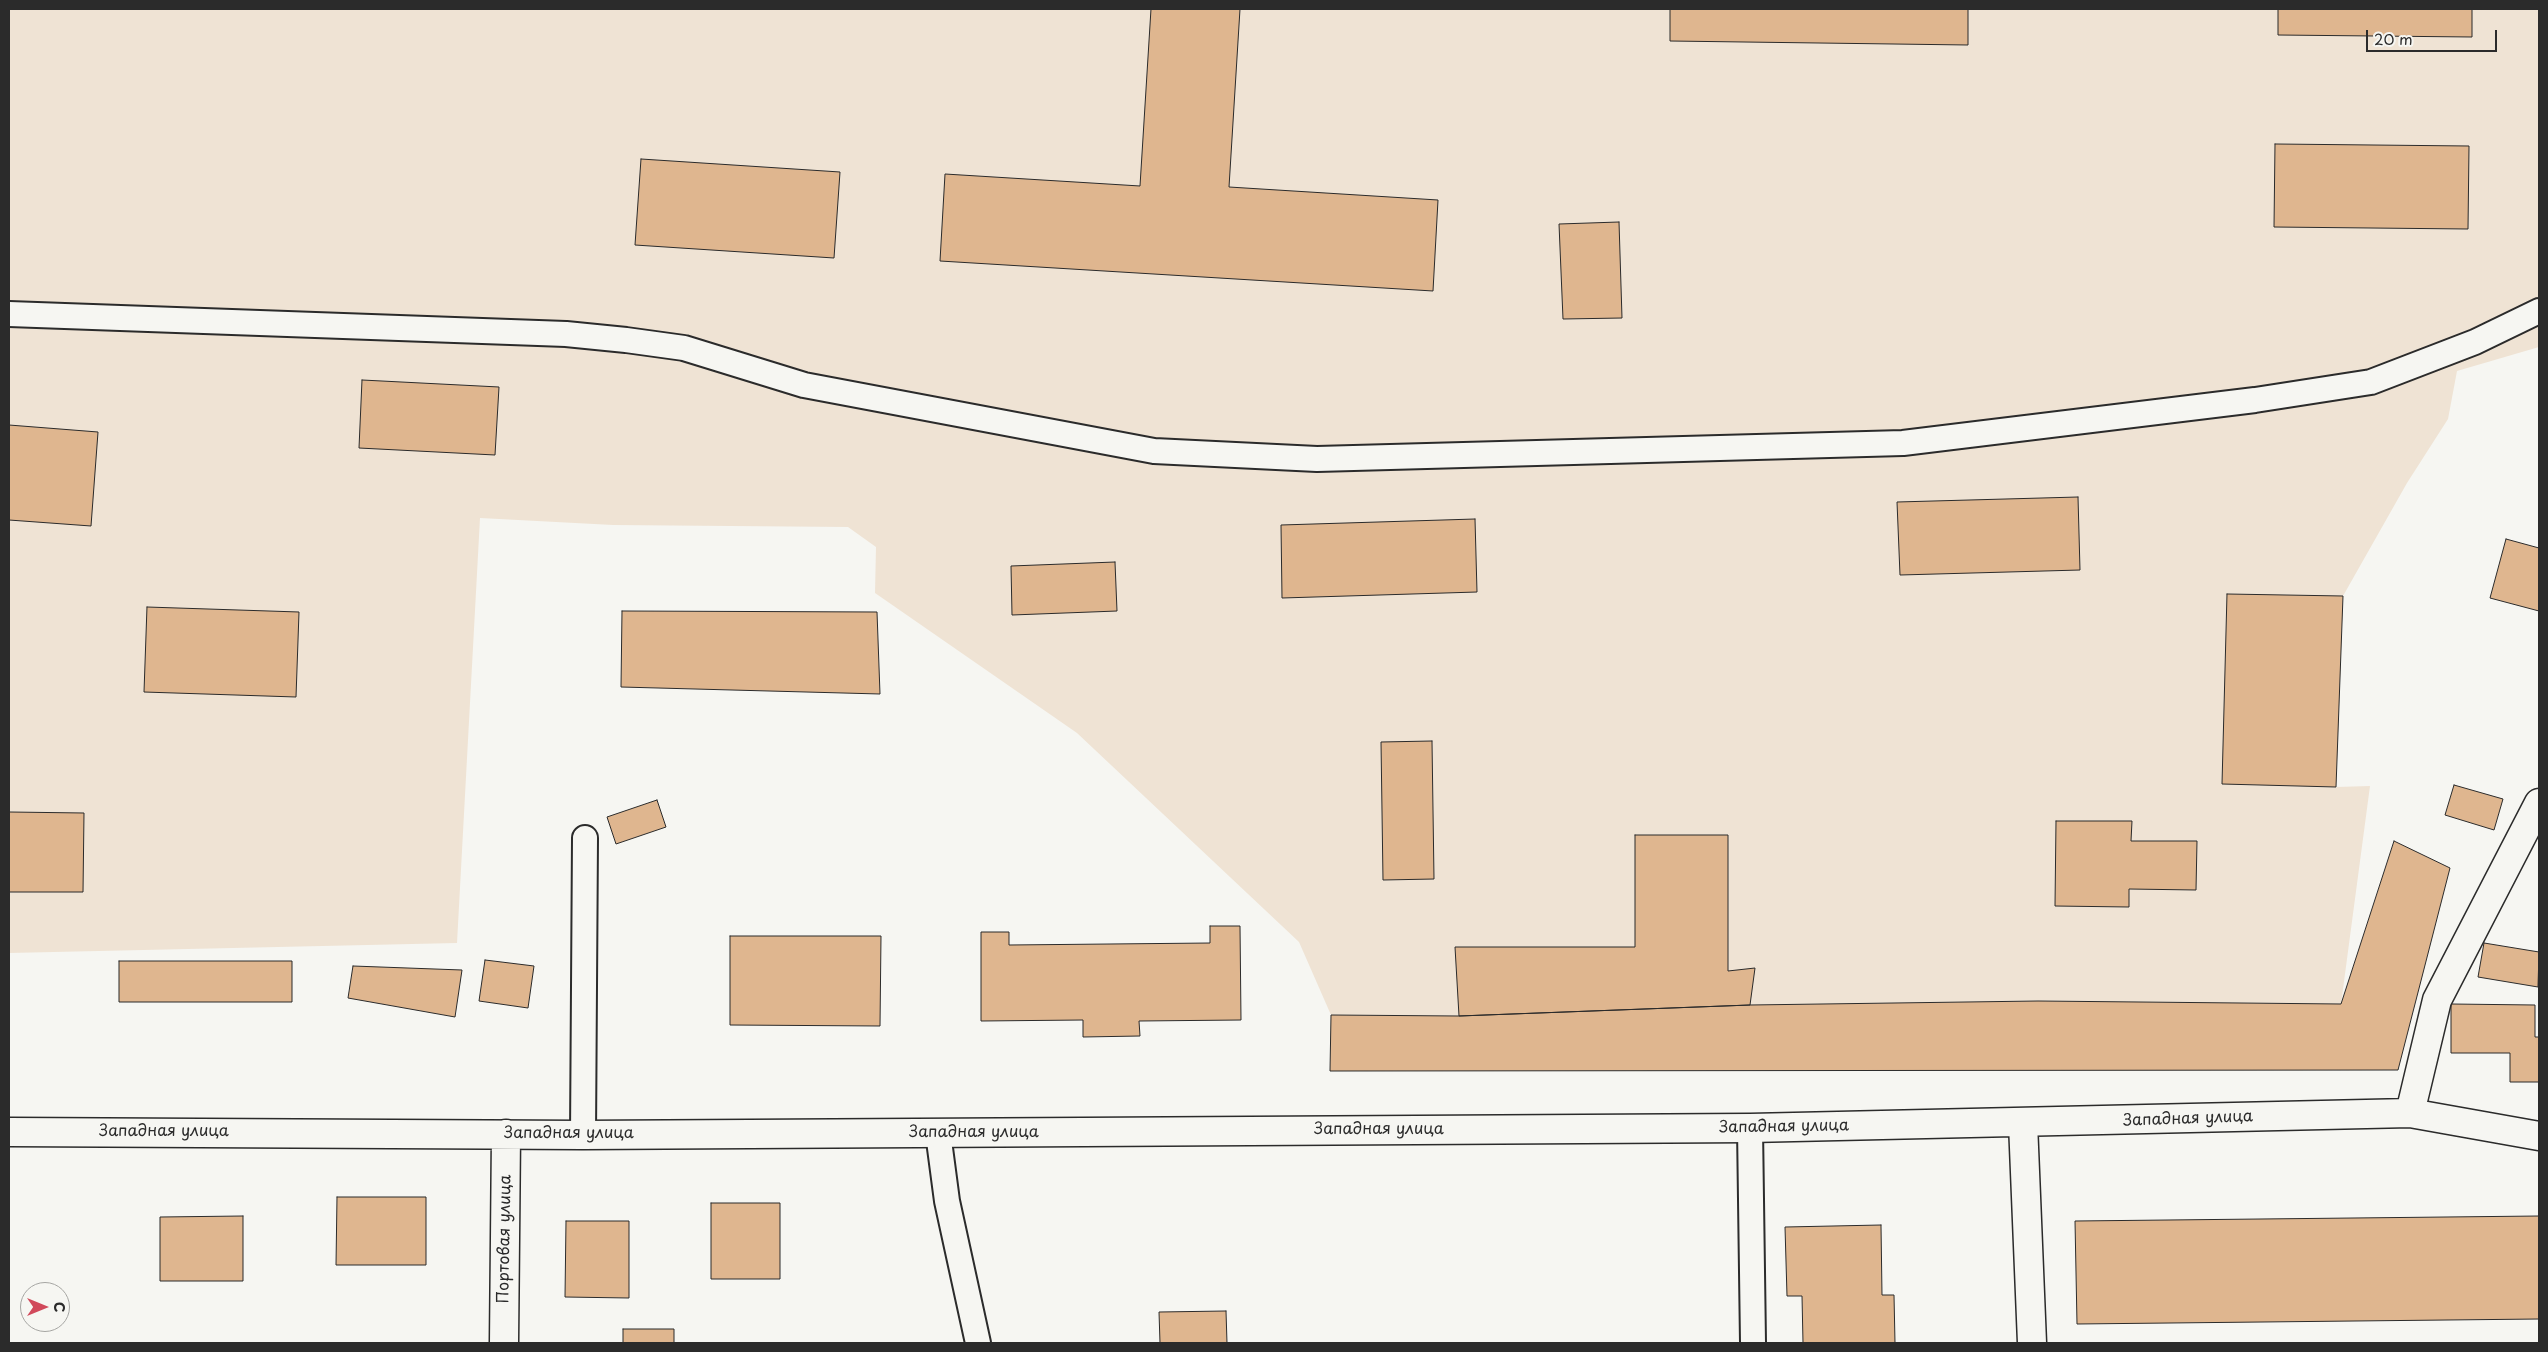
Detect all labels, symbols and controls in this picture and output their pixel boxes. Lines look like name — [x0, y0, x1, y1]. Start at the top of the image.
scale bar — [2368, 20, 2499, 52]
text: 20 m — [2374, 27, 2413, 50]
street label: Западная улица — [2123, 1107, 2253, 1131]
street label: Западная улица — [1719, 1116, 1849, 1138]
street label: Западная улица — [1314, 1120, 1444, 1140]
street label: Западная улица — [99, 1122, 229, 1142]
street label: Западная улица — [909, 1123, 1039, 1143]
street label: Западная улица — [504, 1124, 634, 1144]
street label: Портовая улица — [494, 1174, 516, 1304]
north arrow — [20, 1282, 70, 1332]
text: С — [49, 1302, 70, 1312]

